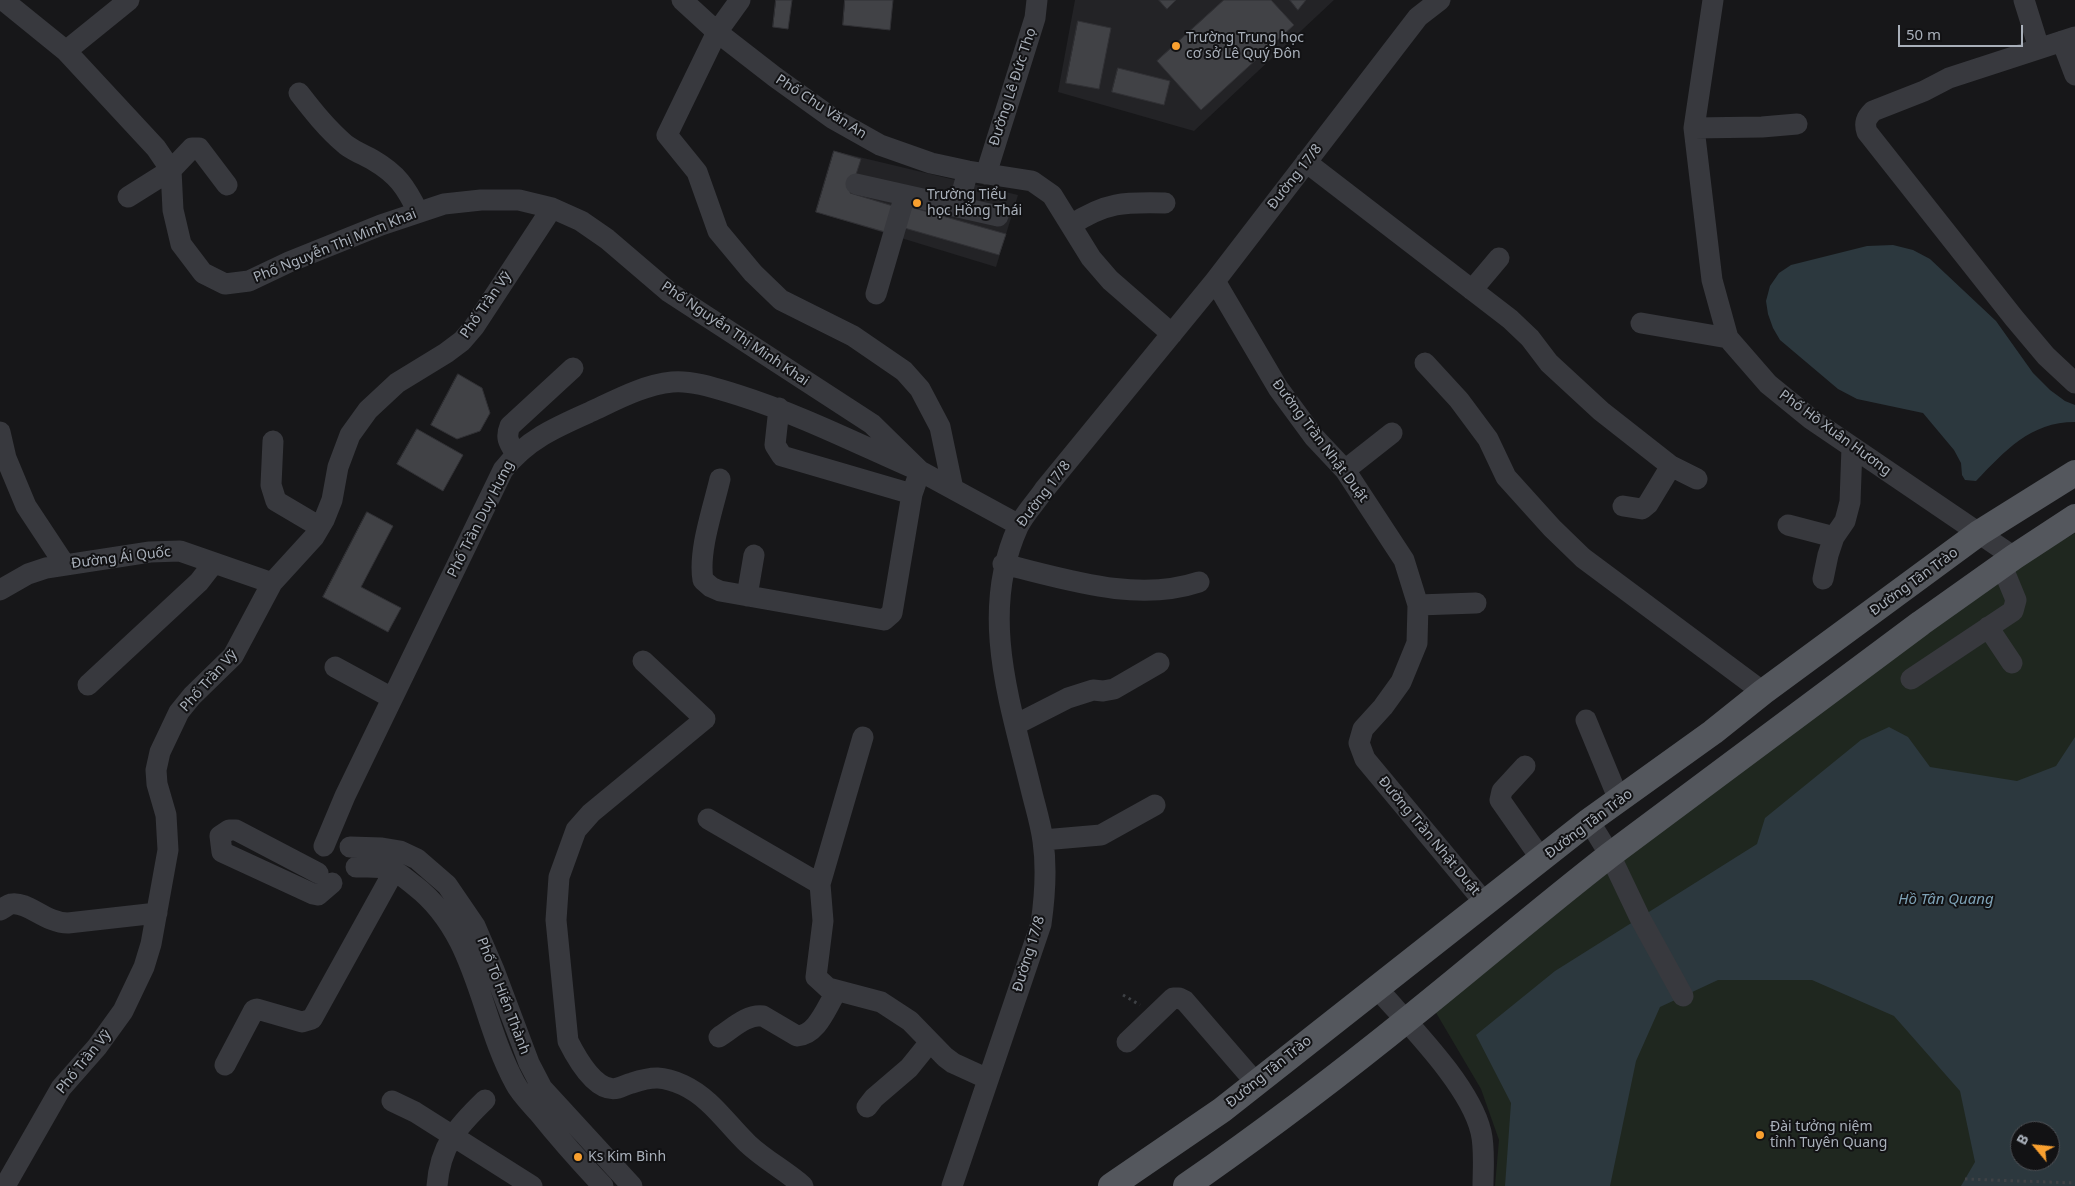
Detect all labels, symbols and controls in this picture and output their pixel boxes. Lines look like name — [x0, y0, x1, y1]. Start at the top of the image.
scale bar — [1900, 15, 2025, 47]
text: 50 m — [1906, 24, 1941, 44]
street label: Đường Lê Đức Thọ — [986, 26, 1040, 148]
place label: Trường Trung học cơ sở Lê Quý Đôn — [1186, 30, 1304, 62]
marker: Trường Trung học cơ sở Lê Quý Đôn — [1170, 40, 1182, 52]
street label: Phố Chu Văn An — [772, 71, 870, 143]
street label: Đường 17/8 — [1264, 141, 1326, 213]
place label: Trường Tiểu học Hồng Thái — [927, 187, 1022, 220]
marker: Trường Tiểu học Hồng Thái — [911, 197, 923, 209]
street label: Phố Nguyễn Thị Minh Khai — [251, 206, 419, 286]
street label: Phố Trần Vỹ — [457, 268, 515, 342]
street label: Phố Nguyễn Thị Minh Khai — [658, 278, 812, 390]
street label: Đường Trần Nhật Duật — [1268, 376, 1372, 506]
street label: Phố Hồ Xuân Hương — [1776, 387, 1894, 479]
street label: Phố Trần Duy Hưng — [444, 458, 518, 580]
street label: Đường 17/8 — [1014, 458, 1074, 530]
street label: Đường Ái Quốc — [70, 544, 172, 572]
street label: Đường Tân Trào — [1867, 544, 1961, 620]
street label: Phố Trần Vỹ — [177, 647, 241, 715]
street label: Đường Trần Nhật Duật — [1375, 773, 1483, 899]
street label: Đường Tân Trào — [1542, 786, 1636, 862]
water label: Hồ Tân Quang — [1898, 891, 1994, 909]
street label: Đường 17/8 — [1010, 914, 1048, 994]
street label: Phố Tô Hiến Thành — [473, 935, 533, 1057]
street label: Phố Trần Vỹ — [53, 1027, 115, 1097]
street label: Đường Tân Trào — [1223, 1032, 1315, 1112]
place label: Đài tưởng niệm tỉnh Tuyên Quang — [1770, 1119, 1887, 1152]
north arrow — [2010, 1121, 2060, 1171]
marker: Đài tưởng niệm tỉnh Tuyên Quang — [1754, 1129, 1766, 1141]
text: B — [2012, 1131, 2033, 1148]
place label: Ks Kim Bình — [588, 1149, 666, 1165]
marker: Ks Kim Bình — [572, 1151, 584, 1163]

